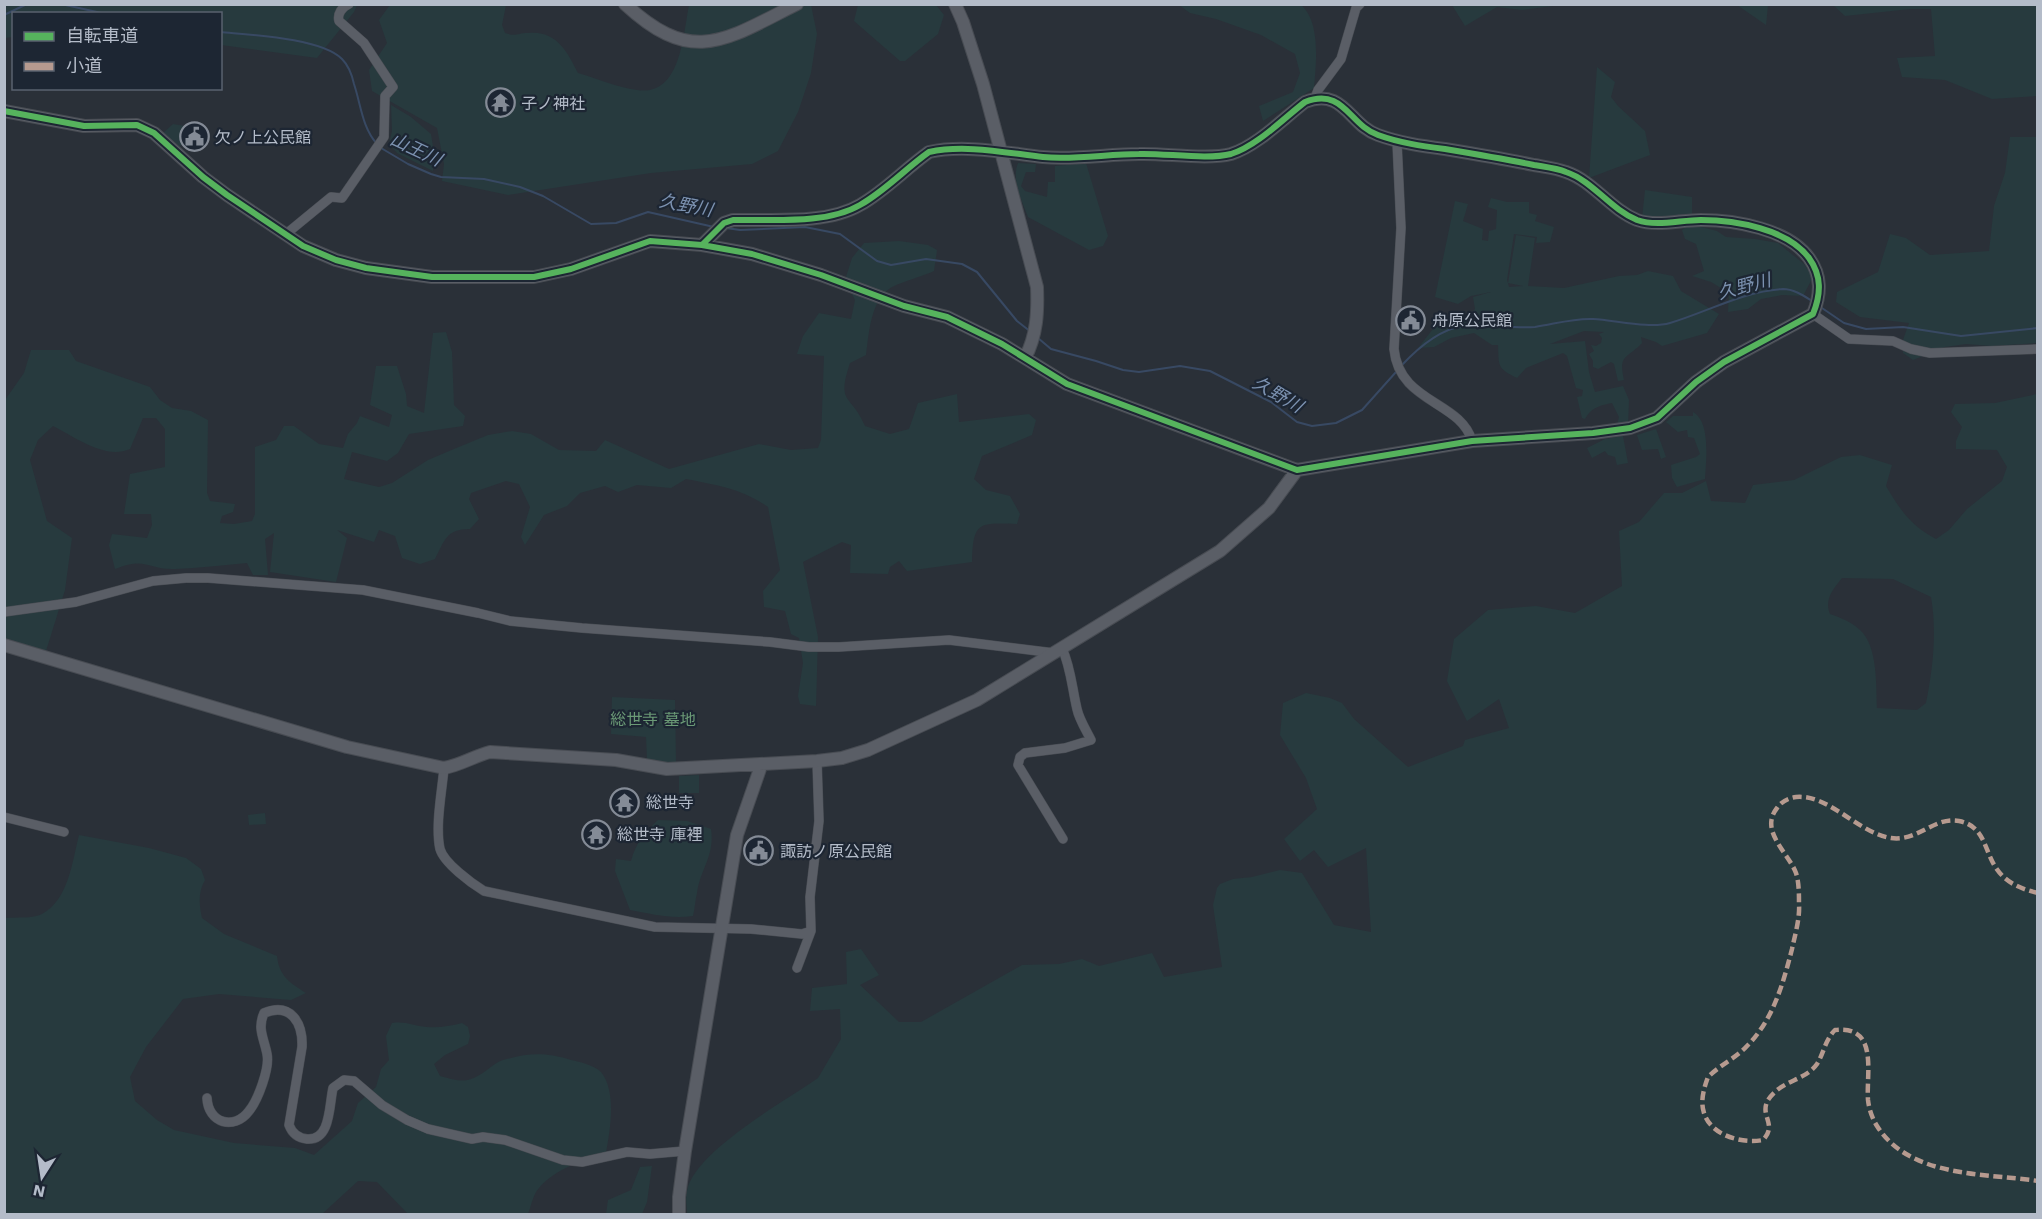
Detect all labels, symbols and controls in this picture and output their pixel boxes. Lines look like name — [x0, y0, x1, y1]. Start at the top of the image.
legend — [12, 12, 222, 90]
text: 自転車道 — [66, 25, 138, 46]
text: 小道 — [66, 55, 102, 76]
temple icon: 子ノ神社 — [484, 87, 516, 119]
place label: 子ノ神社 — [521, 94, 585, 113]
public building icon: 欠ノ上公民館 — [178, 121, 210, 153]
place label: 欠ノ上公民館 — [215, 128, 311, 147]
water label: 山王川 — [387, 128, 447, 171]
water label: 久野川 — [657, 190, 716, 221]
water label: 久野川 — [1715, 268, 1775, 303]
public building icon: 舟原公民館 — [1395, 304, 1427, 336]
place label: 舟原公民館 — [1432, 311, 1512, 330]
water label: 久野川 — [1249, 371, 1308, 418]
park label: 総世寺 墓地 — [610, 710, 696, 729]
temple icon: 総世寺 — [609, 786, 641, 818]
place label: 総世寺 — [646, 793, 694, 812]
temple icon: 総世寺 庫裡 — [580, 818, 612, 850]
place label: 総世寺 庫裡 — [617, 825, 702, 844]
public building icon: 諏訪ノ原公民館 — [743, 835, 775, 867]
place label: 諏訪ノ原公民館 — [780, 842, 892, 861]
north arrow — [12, 1147, 72, 1207]
text: N — [31, 1181, 47, 1202]

